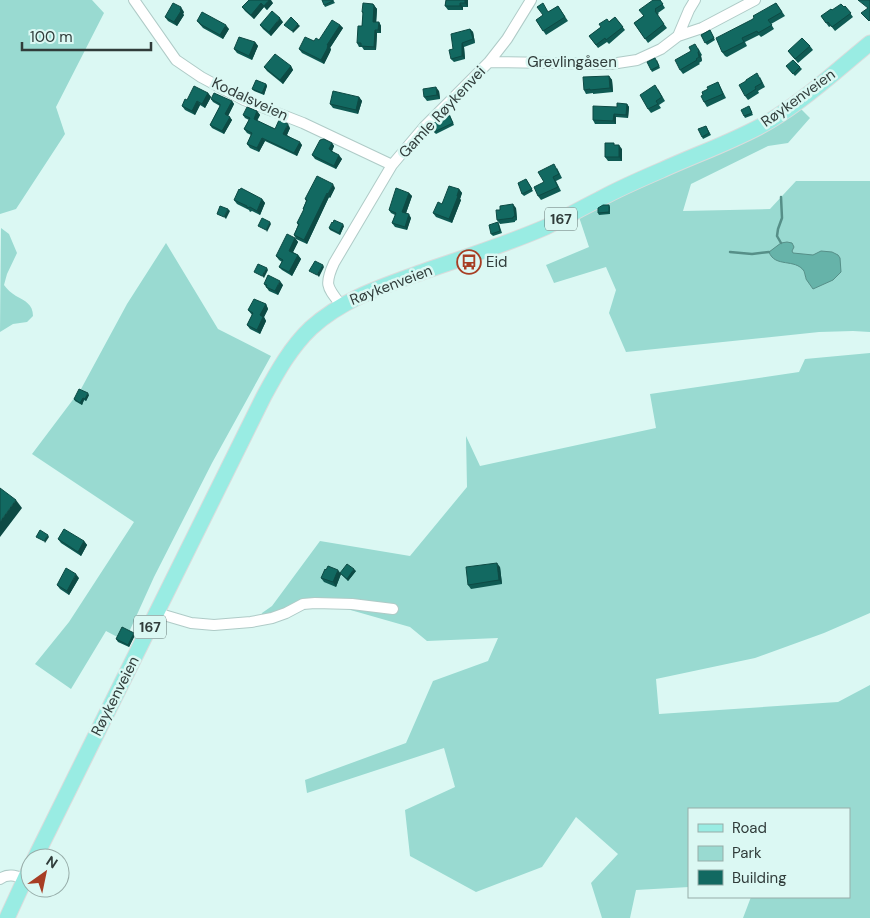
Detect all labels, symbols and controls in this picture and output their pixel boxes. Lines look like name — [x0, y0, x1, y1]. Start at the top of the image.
scale bar — [22, 20, 151, 52]
text: 100 m — [30, 27, 73, 47]
street label: Grevlingåsen — [527, 52, 617, 72]
street label: Gamle Røykenvei — [394, 62, 490, 162]
street label: Røykenveien — [757, 64, 839, 132]
street label: Kodalsveien — [209, 73, 291, 125]
road number: 167 — [545, 208, 577, 230]
bus stop icon: Eid — [456, 249, 482, 275]
place label: Eid — [486, 252, 507, 272]
street label: Røykenveien — [347, 260, 435, 310]
road number: 167 — [134, 616, 166, 638]
street label: Røykenveien — [86, 653, 144, 739]
legend — [688, 808, 850, 898]
text: Road — [732, 818, 767, 838]
text: Park — [732, 843, 762, 863]
north arrow — [20, 848, 70, 898]
text: N — [43, 852, 61, 872]
text: Building — [732, 868, 787, 888]

